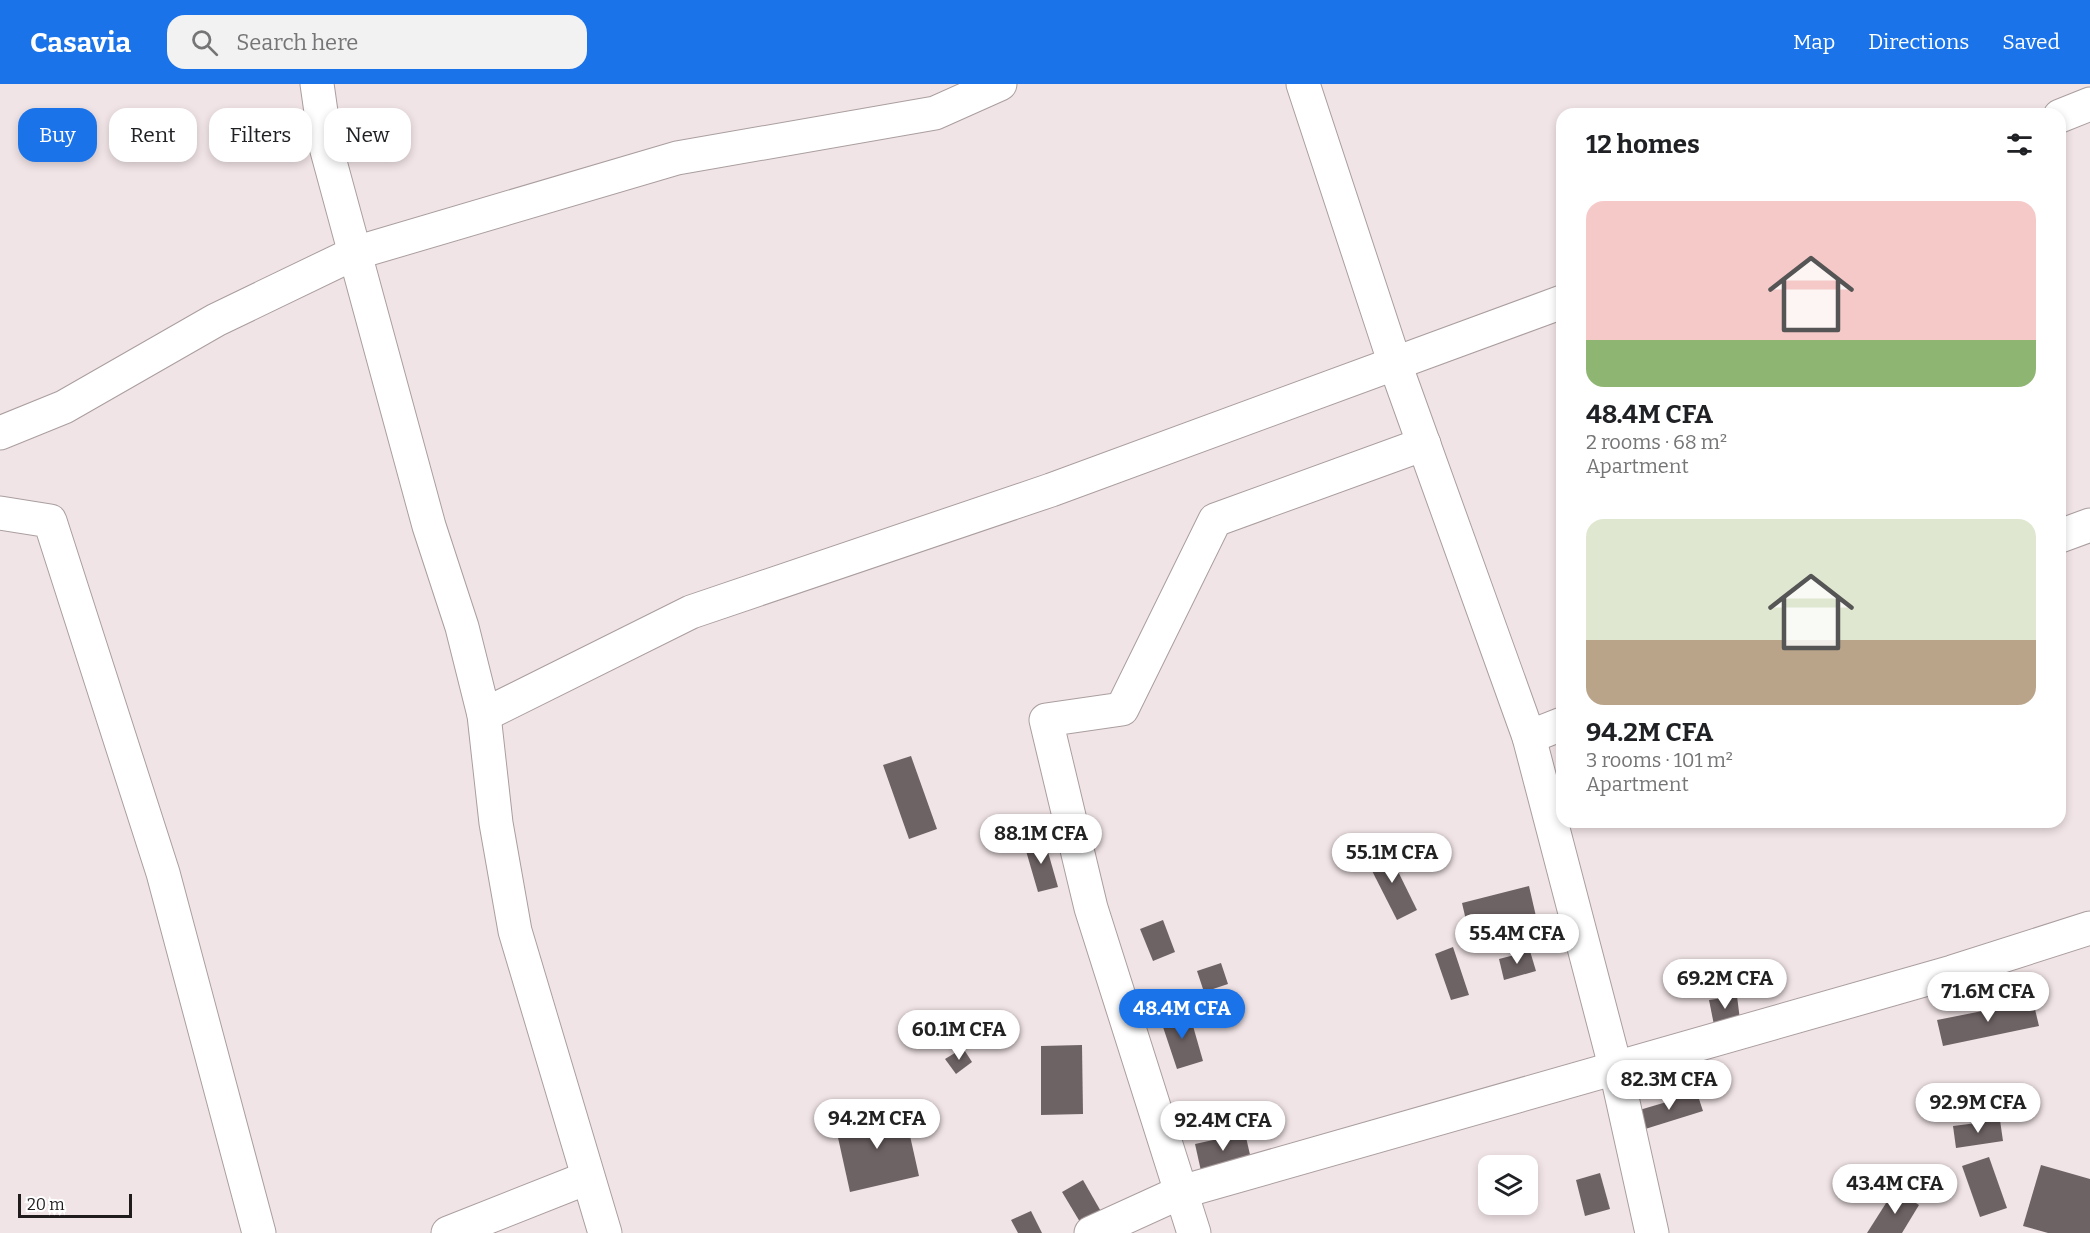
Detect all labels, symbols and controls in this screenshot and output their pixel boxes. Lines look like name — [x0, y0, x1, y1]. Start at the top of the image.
search box — [167, 15, 587, 69]
text: Casavia — [30, 26, 131, 59]
icon: search — [188, 26, 221, 59]
text: Search here — [236, 29, 358, 56]
text: Map — [1793, 29, 1835, 55]
text: Directions — [1868, 29, 1969, 55]
text: Saved — [2002, 29, 2060, 55]
chip: Buy — [18, 108, 97, 162]
chip: Rent — [109, 108, 197, 162]
chip: Filters — [209, 108, 312, 162]
chip: New — [324, 108, 411, 162]
icon: filters — [2003, 128, 2036, 161]
text: 12 homes — [1586, 129, 1700, 160]
icon: home — [1757, 240, 1865, 348]
text: 48.4M CFA — [1586, 399, 1713, 430]
text: 2 rooms · 68 m² — [1586, 430, 1727, 454]
text: Apartment — [1586, 454, 1689, 478]
icon: home — [1757, 558, 1865, 666]
text: 94.2M CFA — [1586, 717, 1713, 748]
text: 3 rooms · 101 m² — [1586, 748, 1733, 772]
text: Apartment — [1586, 772, 1689, 796]
pin: 88.1M CFA — [972, 814, 1110, 865]
text: 88.1M CFA — [994, 821, 1088, 845]
pin: 55.1M CFA — [1323, 833, 1461, 884]
text: 55.1M CFA — [1346, 840, 1438, 864]
pin: 55.4M CFA — [1448, 914, 1586, 965]
text: 55.4M CFA — [1469, 921, 1565, 945]
pin: 69.2M CFA — [1656, 959, 1794, 1010]
text: 69.2M CFA — [1677, 966, 1773, 990]
pin: 71.6M CFA — [1919, 972, 2057, 1023]
text: 71.6M CFA — [1941, 979, 2035, 1003]
pin: 48.4M CFA — [1113, 989, 1251, 1040]
text: 48.4M CFA — [1133, 996, 1231, 1020]
pin: 60.1M CFA — [890, 1010, 1028, 1061]
text: 60.1M CFA — [912, 1017, 1006, 1041]
pin: 82.3M CFA — [1600, 1060, 1738, 1111]
text: 82.3M CFA — [1621, 1067, 1717, 1091]
pin: 92.9M CFA — [1909, 1083, 2047, 1134]
text: 92.9M CFA — [1929, 1090, 2027, 1114]
pin: 94.2M CFA — [808, 1099, 946, 1150]
pin: 92.4M CFA — [1154, 1101, 1292, 1152]
text: 94.2M CFA — [828, 1106, 926, 1130]
text: 92.4M CFA — [1174, 1108, 1272, 1132]
map controls — [1478, 1155, 1538, 1215]
button: layers — [1478, 1155, 1538, 1215]
pin: 43.4M CFA — [1826, 1164, 1964, 1215]
text: 43.4M CFA — [1846, 1171, 1944, 1195]
scale bar — [18, 1191, 132, 1218]
text: 20 m — [27, 1195, 64, 1214]

